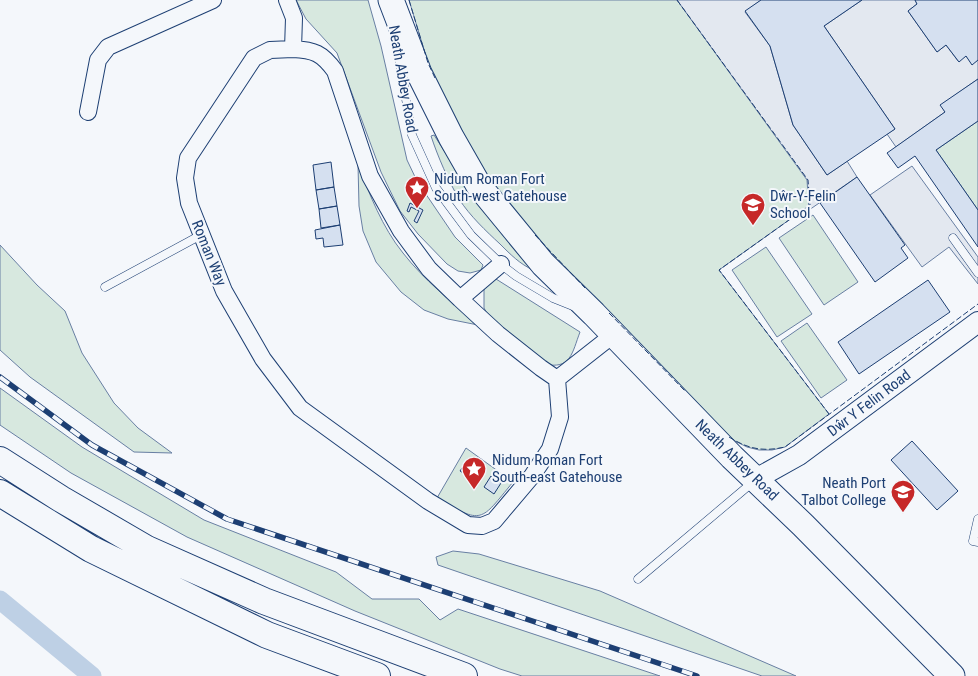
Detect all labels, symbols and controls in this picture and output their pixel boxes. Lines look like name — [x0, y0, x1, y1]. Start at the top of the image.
street label: Neath Abbey Road — [385, 24, 421, 134]
place label: Nidum Roman Fort South-west Gatehouse — [434, 170, 567, 205]
place icon: Nidum Roman Fort South-west Gatehouse — [404, 175, 430, 209]
place label: Dŵr-Y-Felin School — [770, 187, 836, 222]
school or university icon: Dŵr-Y-Felin School — [740, 192, 766, 226]
street label: Roman Way — [188, 218, 230, 288]
street label: Dŵr Y Felin Road — [824, 366, 914, 440]
street label: Neath Abbey Road — [692, 416, 782, 504]
place label: Nidum Roman Fort South-east Gatehouse — [492, 451, 622, 486]
place icon: Nidum Roman Fort South-east Gatehouse — [461, 456, 487, 490]
place label: Neath Port Talbot College — [801, 474, 886, 509]
school or university icon: Neath Port Talbot College — [890, 479, 916, 513]

